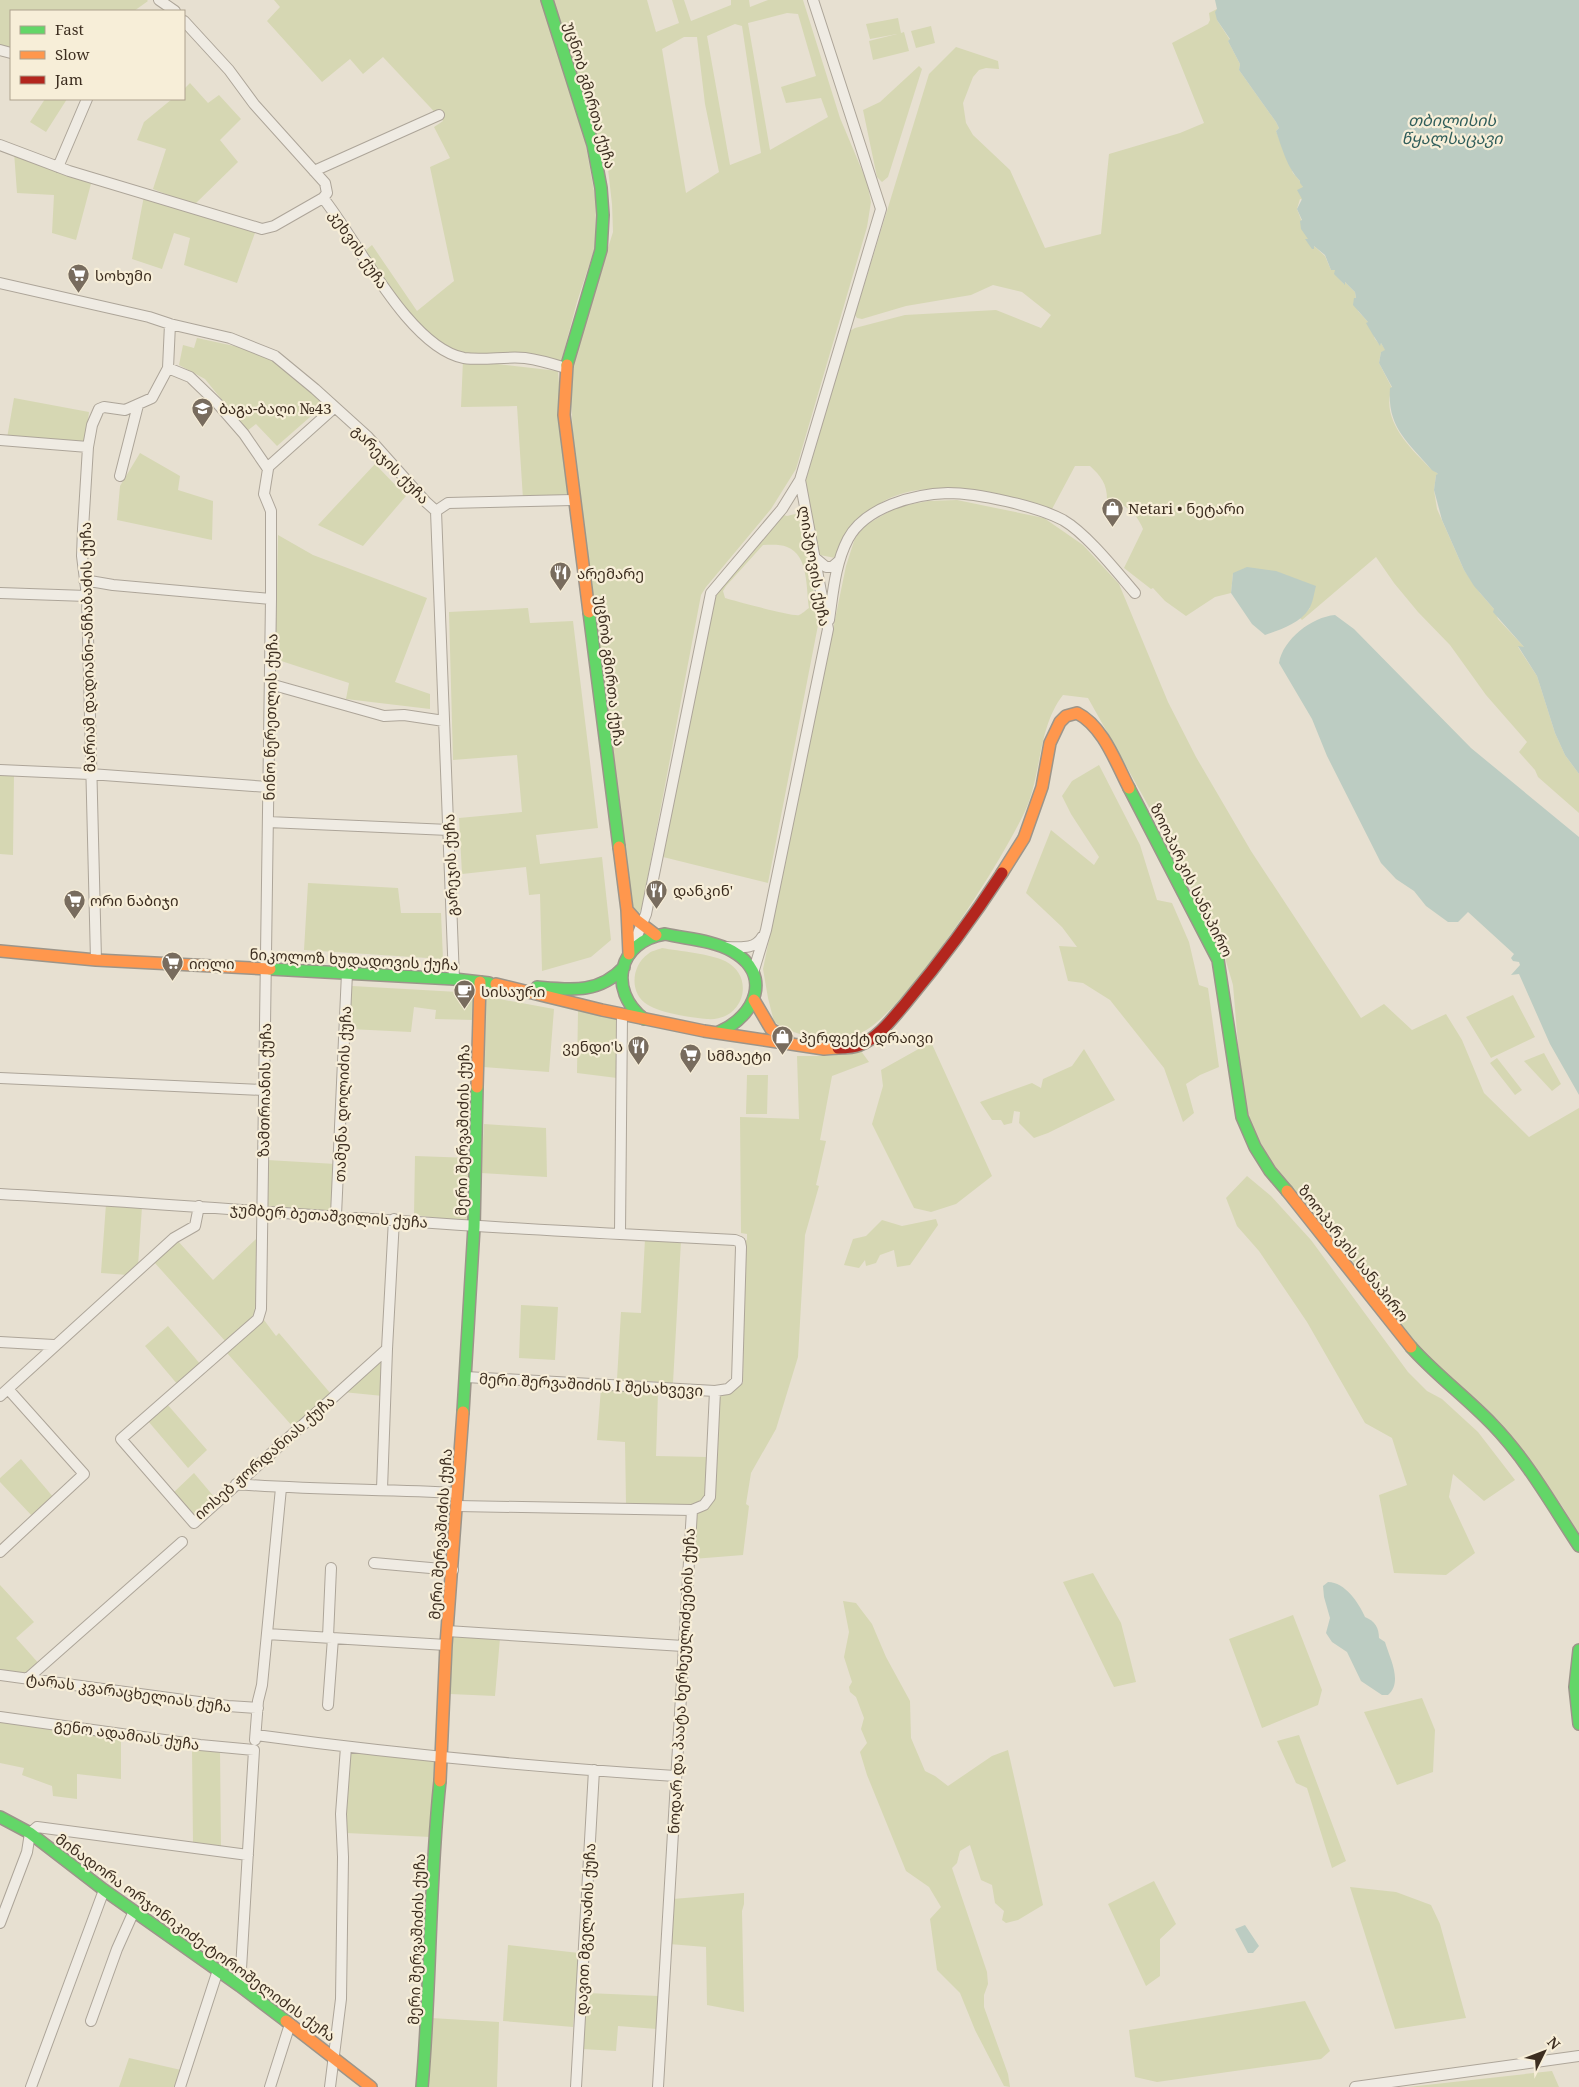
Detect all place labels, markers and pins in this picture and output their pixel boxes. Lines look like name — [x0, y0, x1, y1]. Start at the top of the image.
supermarket icon: სოხუმი — [67, 263, 91, 294]
place label: სოხუმი — [95, 265, 152, 285]
school or university icon: ბაგა-ბაღი №43 — [191, 396, 215, 427]
place label: ბაგა-ბაღი №43 — [219, 398, 332, 418]
shop icon: Netari • ნეტარი — [1100, 496, 1124, 527]
place label: Netari • ნეტარი — [1128, 498, 1244, 518]
restaurant icon: არემარე — [549, 561, 573, 592]
place label: არემარე — [577, 563, 644, 583]
restaurant icon: დანკინ' — [645, 878, 669, 909]
place label: დანკინ' — [673, 880, 733, 900]
supermarket icon: ორი ნაბიჯი — [62, 888, 86, 919]
place label: ორი ნაბიჯი — [90, 890, 179, 910]
supermarket icon: იოლი — [161, 951, 185, 982]
place label: იოლი — [189, 953, 235, 973]
cafe icon: სისაური — [453, 979, 477, 1010]
place label: სისაური — [481, 981, 545, 1001]
shop icon: პერფექტ დრაივი — [771, 1025, 795, 1056]
place label: პერფექტ დრაივი — [799, 1027, 933, 1047]
restaurant icon: ვენდი'ს — [627, 1034, 651, 1065]
place label: ვენდი'ს — [562, 1036, 623, 1056]
supermarket icon: სმმაეტი — [679, 1043, 703, 1074]
place label: სმმაეტი — [707, 1045, 771, 1065]

